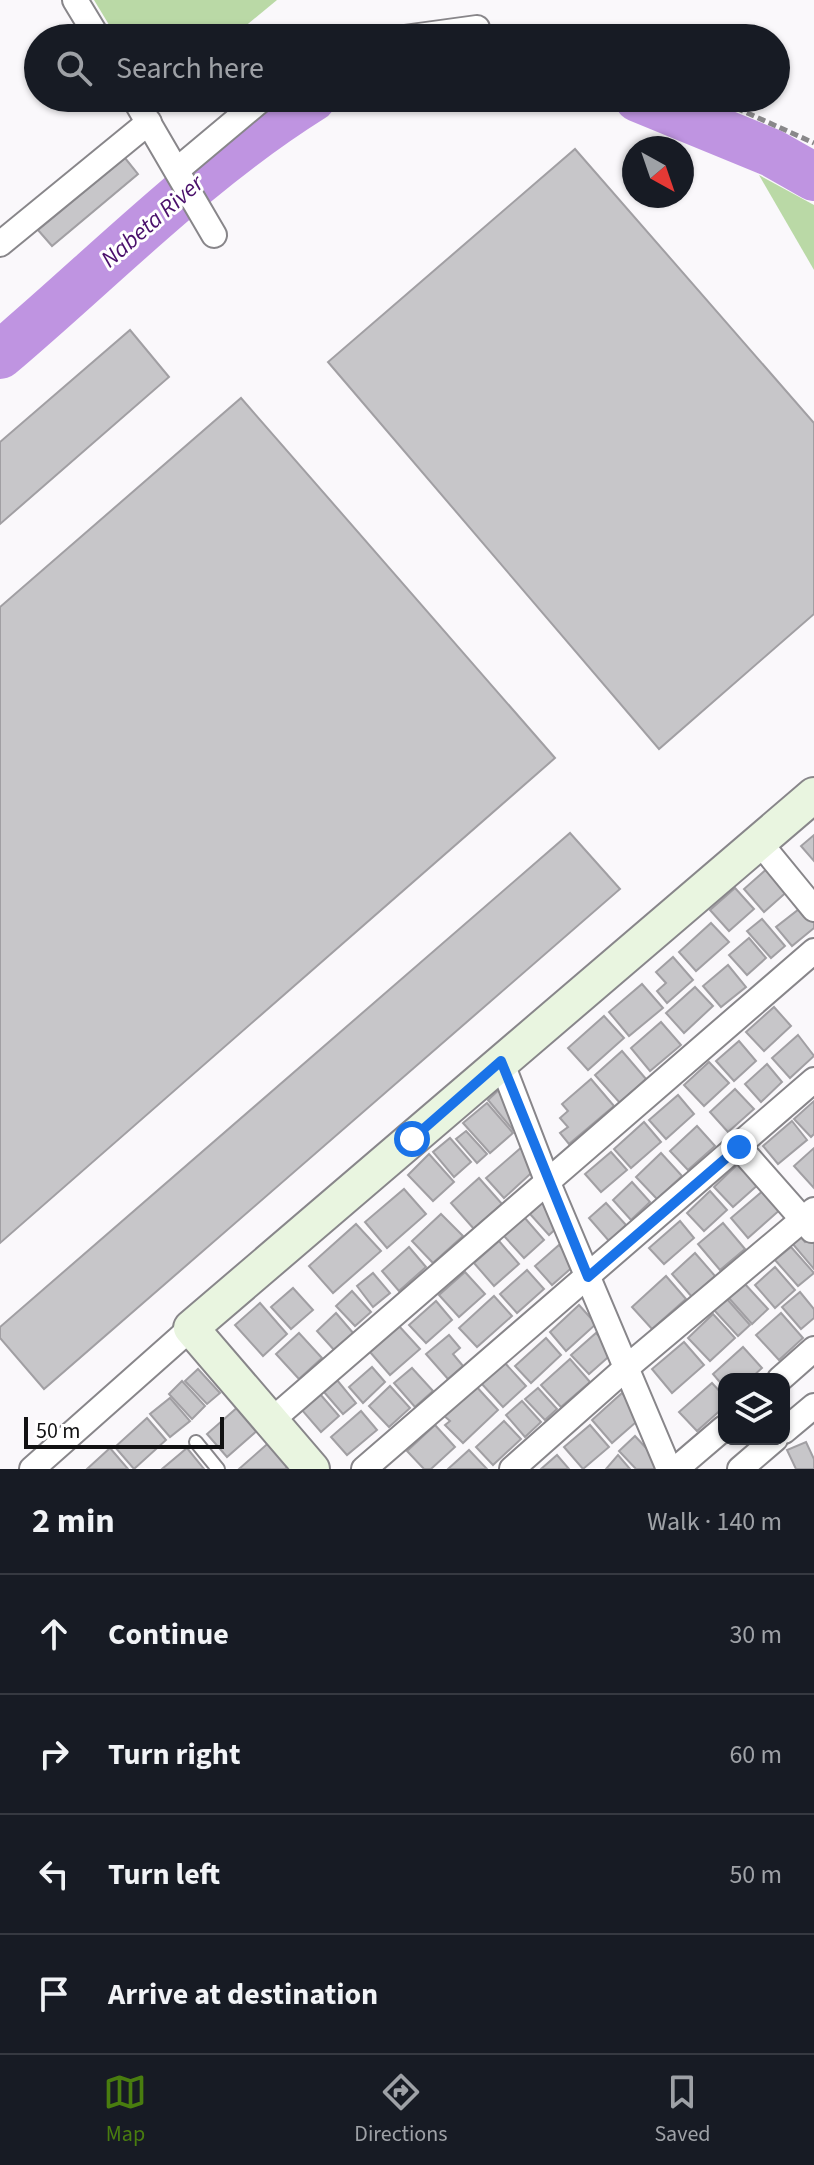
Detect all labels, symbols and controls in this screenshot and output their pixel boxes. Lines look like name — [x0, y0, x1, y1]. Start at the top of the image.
search box — [24, 24, 790, 112]
icon: search — [52, 46, 96, 90]
text: Search here — [116, 47, 264, 90]
north arrow — [622, 136, 694, 208]
water label: Nabeta River — [93, 166, 213, 276]
route start — [394, 1121, 430, 1157]
route end — [721, 1129, 757, 1165]
map controls — [718, 1373, 790, 1445]
button: layers — [718, 1373, 790, 1445]
scale bar — [24, 1413, 224, 1449]
text: 50 m — [36, 1415, 81, 1447]
text: 2 min — [32, 1497, 115, 1546]
text: Walk · 140 m — [647, 1503, 782, 1540]
icon: ahead — [32, 1612, 76, 1656]
text: Continue — [108, 1613, 229, 1656]
text: 30 m — [729, 1616, 782, 1653]
icon: right — [32, 1732, 76, 1776]
text: Turn right — [108, 1733, 240, 1776]
text: 60 m — [729, 1736, 782, 1773]
icon: left — [32, 1852, 76, 1896]
text: Turn left — [108, 1853, 220, 1896]
text: 50 m — [729, 1856, 782, 1893]
icon: arrive — [32, 1972, 76, 2016]
text: Arrive at destination — [108, 1973, 378, 2016]
tab: Map — [103, 2070, 147, 2150]
tab: Directions — [354, 2070, 447, 2150]
tab: Saved — [654, 2070, 711, 2150]

